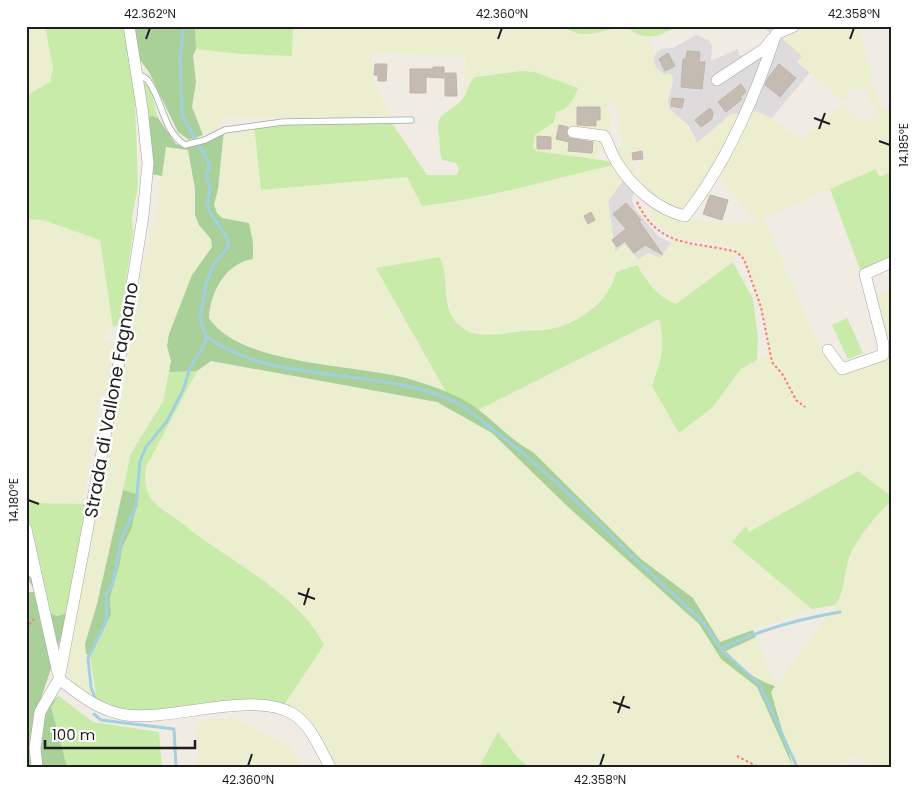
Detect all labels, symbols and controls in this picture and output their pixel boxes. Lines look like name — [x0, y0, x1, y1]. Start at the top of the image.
text: 42.362°N — [124, 5, 176, 22]
text: 42.360°N — [476, 5, 528, 22]
text: 42.358°N — [828, 5, 880, 22]
text: 14.185°E — [895, 123, 912, 167]
street label: Strada di Vallone Fagnano — [78, 280, 144, 520]
text: 14.180°E — [5, 478, 22, 522]
scale bar — [45, 718, 195, 750]
text: 100 m — [52, 724, 95, 745]
text: 42.360°N — [222, 771, 274, 788]
text: 42.358°N — [574, 771, 626, 788]

